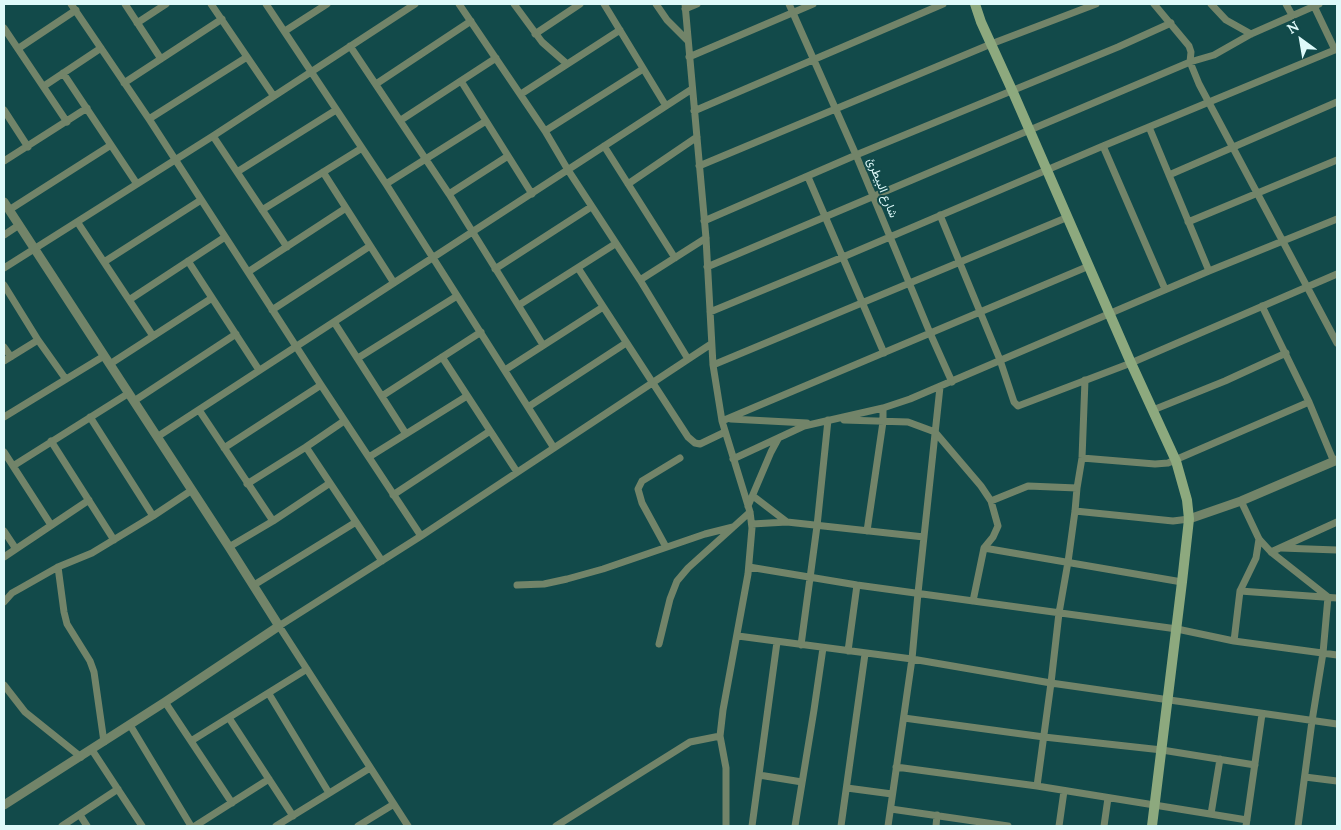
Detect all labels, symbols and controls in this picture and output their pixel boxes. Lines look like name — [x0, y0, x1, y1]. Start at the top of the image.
north arrow — [1276, 15, 1326, 65]
text: N — [1284, 17, 1302, 38]
street label: شارع البيطرئ — [863, 156, 901, 220]

